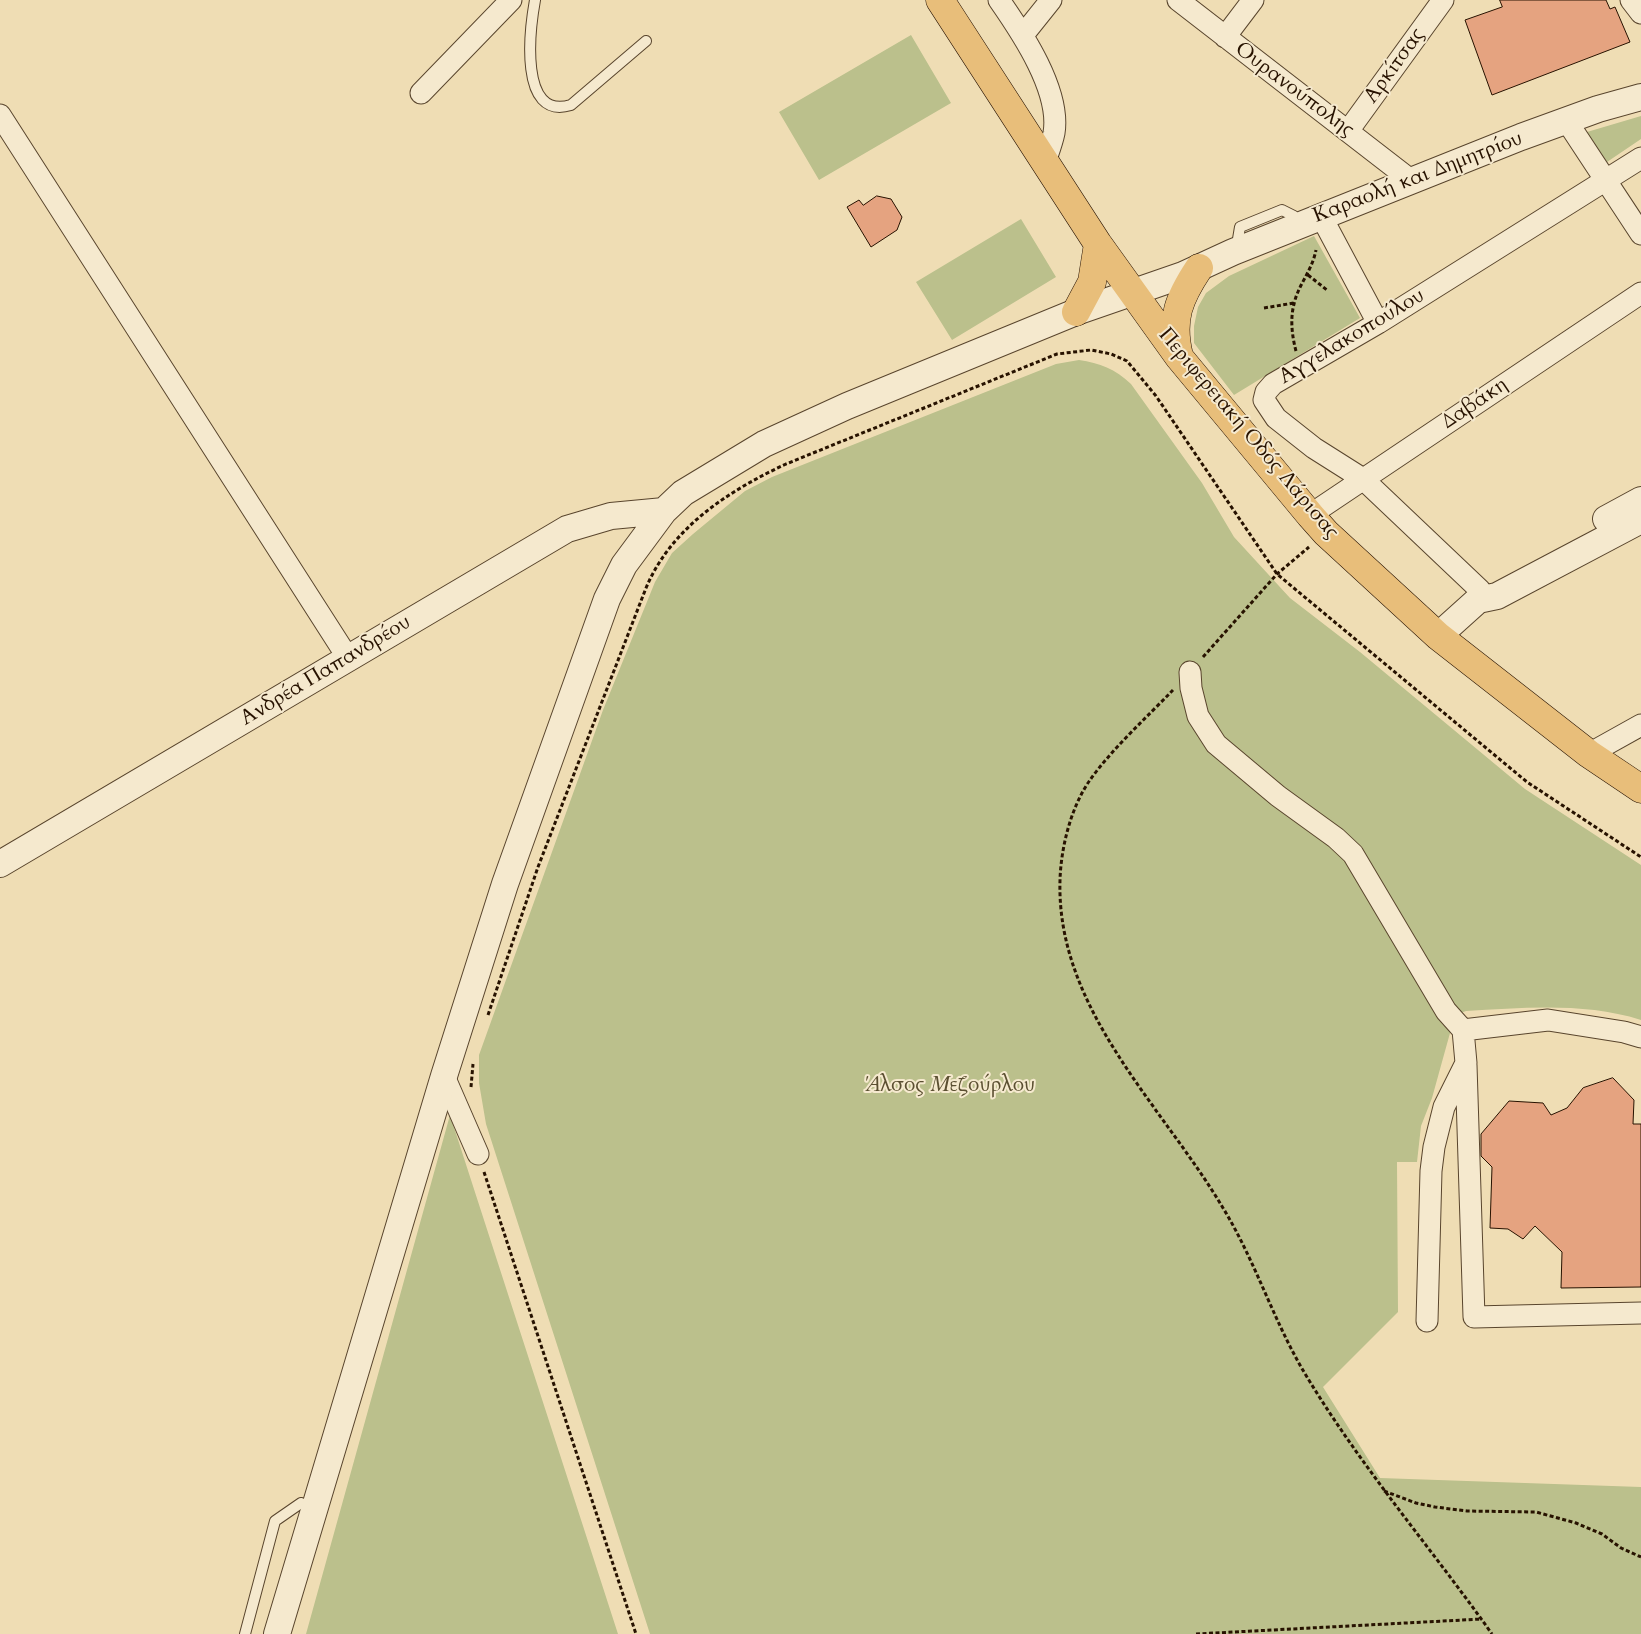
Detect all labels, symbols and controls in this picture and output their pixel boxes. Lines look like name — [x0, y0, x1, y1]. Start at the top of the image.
street label: Αρκίτσας — [1359, 24, 1431, 108]
street label: Ουρανούπολης — [1229, 37, 1359, 143]
street label: Καραολή και Δημητρίου — [1310, 126, 1526, 230]
street label: Αγγελακοπούλου — [1275, 284, 1429, 390]
street label: Περιφερειακή Οδός Λάρισας — [1152, 323, 1344, 545]
street label: Δαβάκη — [1437, 373, 1513, 435]
street label: Ανδρέα Παπανδρέου — [236, 610, 416, 732]
park label: Άλσος Μεζούρλου — [865, 1073, 1035, 1099]

